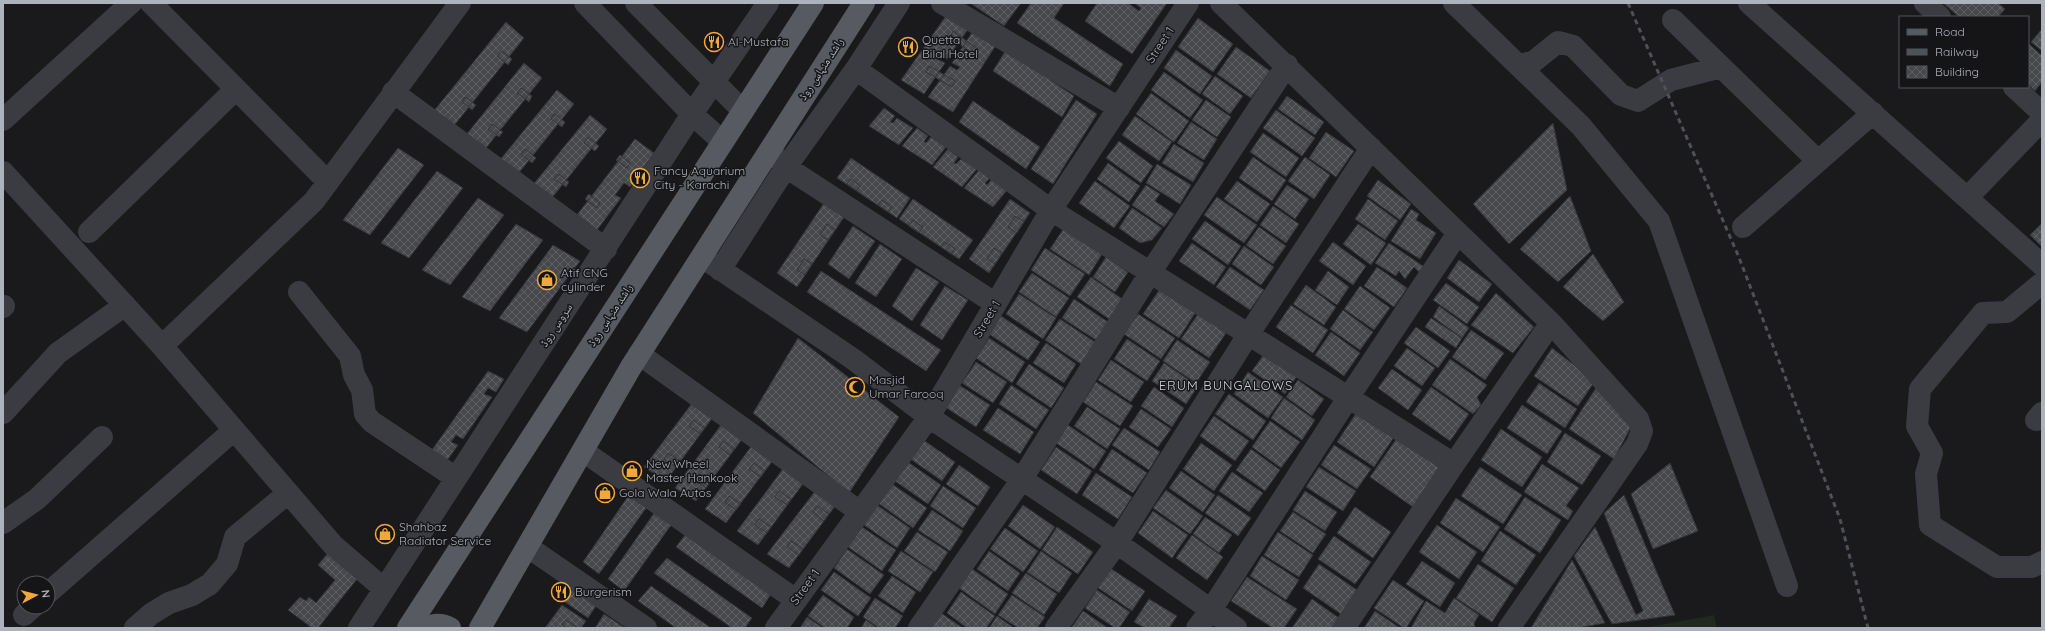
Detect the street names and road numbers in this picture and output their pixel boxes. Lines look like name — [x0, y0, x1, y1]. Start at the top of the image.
street label: Street 1 — [1142, 24, 1177, 66]
street label: راشد منہاس روڈ — [795, 34, 847, 103]
street label: راشد منہاس روڈ — [584, 280, 636, 349]
street label: Street 1 — [970, 298, 1003, 340]
street label: سروس روڈ — [536, 300, 575, 349]
street label: Street 1 — [787, 566, 823, 608]

